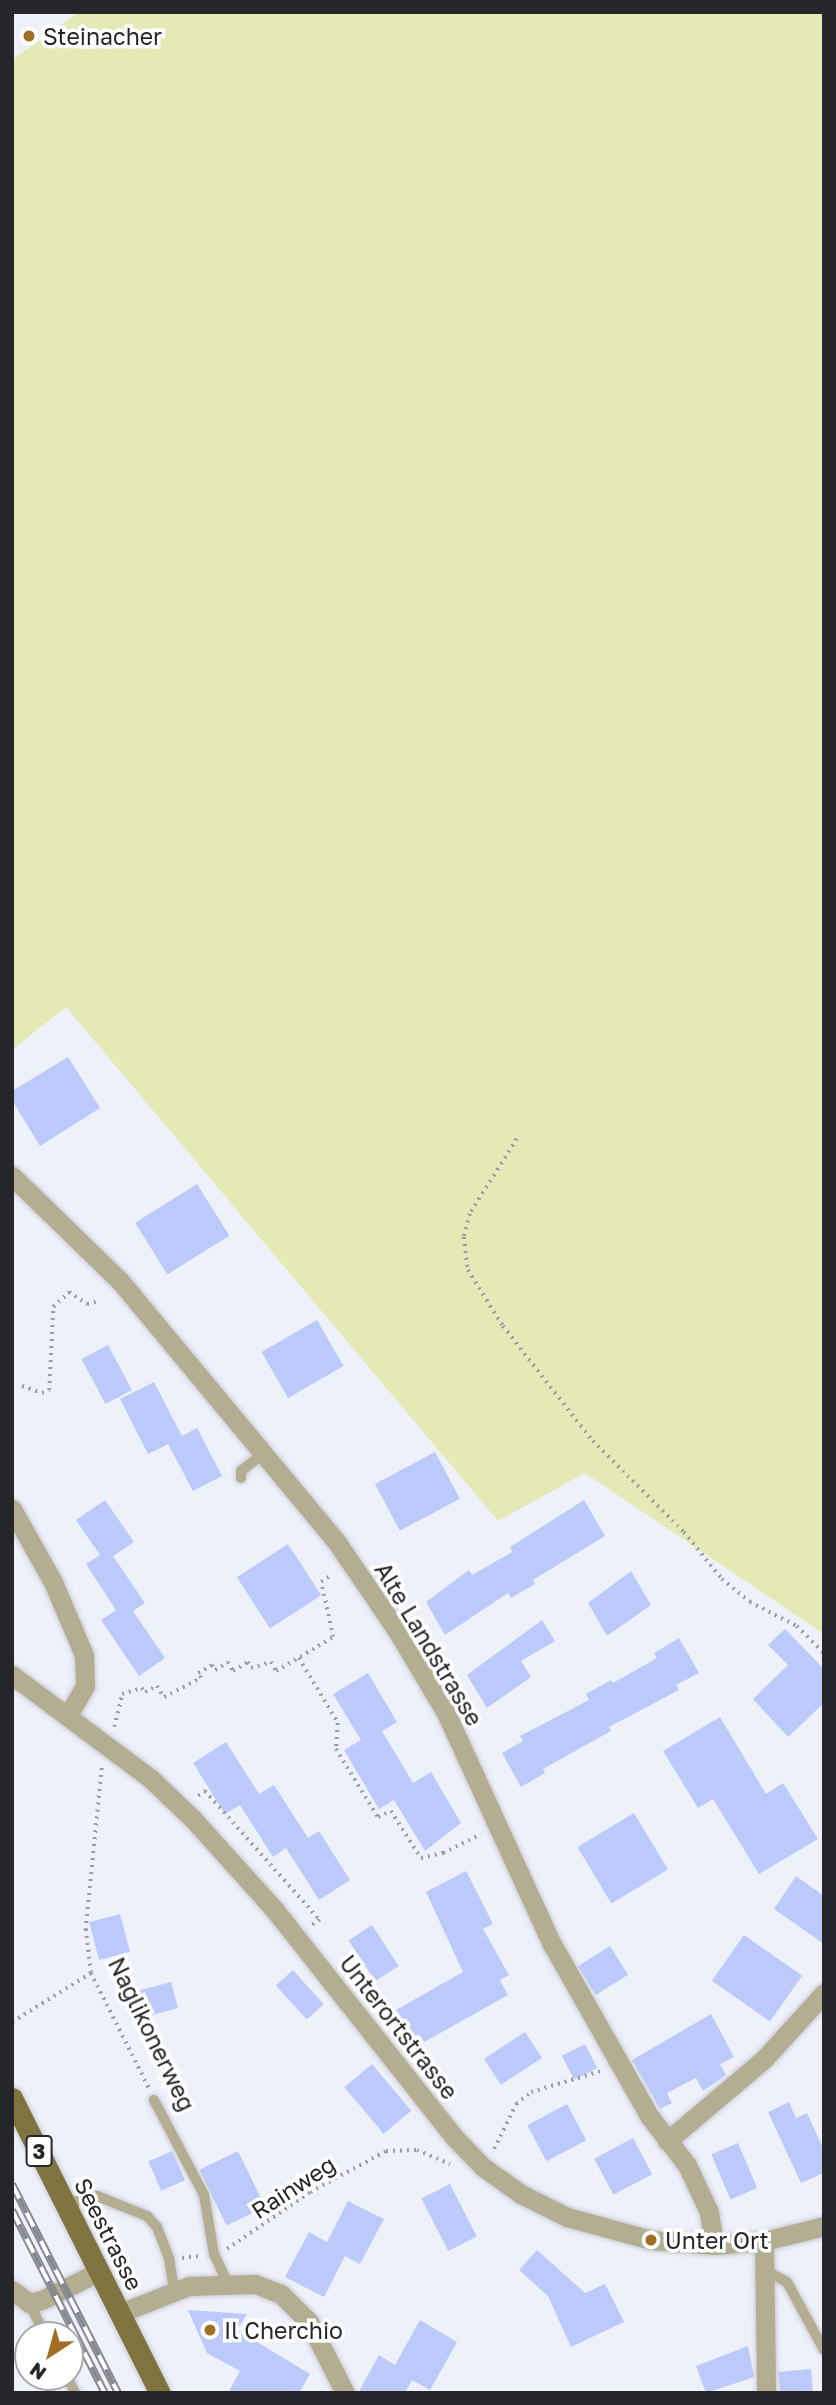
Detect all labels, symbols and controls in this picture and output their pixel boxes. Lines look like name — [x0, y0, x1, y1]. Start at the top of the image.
place label: Steinacher — [43, 22, 162, 50]
marker: Steinacher — [21, 28, 37, 44]
street label: Alte Landstrasse — [369, 1557, 489, 1731]
street label: Unterortstrasse — [334, 1949, 464, 2105]
street label: Naglikonerweg — [103, 1953, 201, 2115]
road number: 3 — [25, 2134, 53, 2168]
street label: Rainweg — [246, 2150, 340, 2224]
street label: Seestrasse — [69, 2173, 149, 2295]
place label: Unter Ort — [665, 2226, 769, 2254]
marker: Unter Ort — [643, 2232, 659, 2248]
place label: Il Cherchio — [224, 2316, 343, 2344]
north arrow — [14, 2321, 84, 2391]
marker: Il Cherchio — [202, 2322, 218, 2338]
text: N — [25, 2358, 50, 2385]

